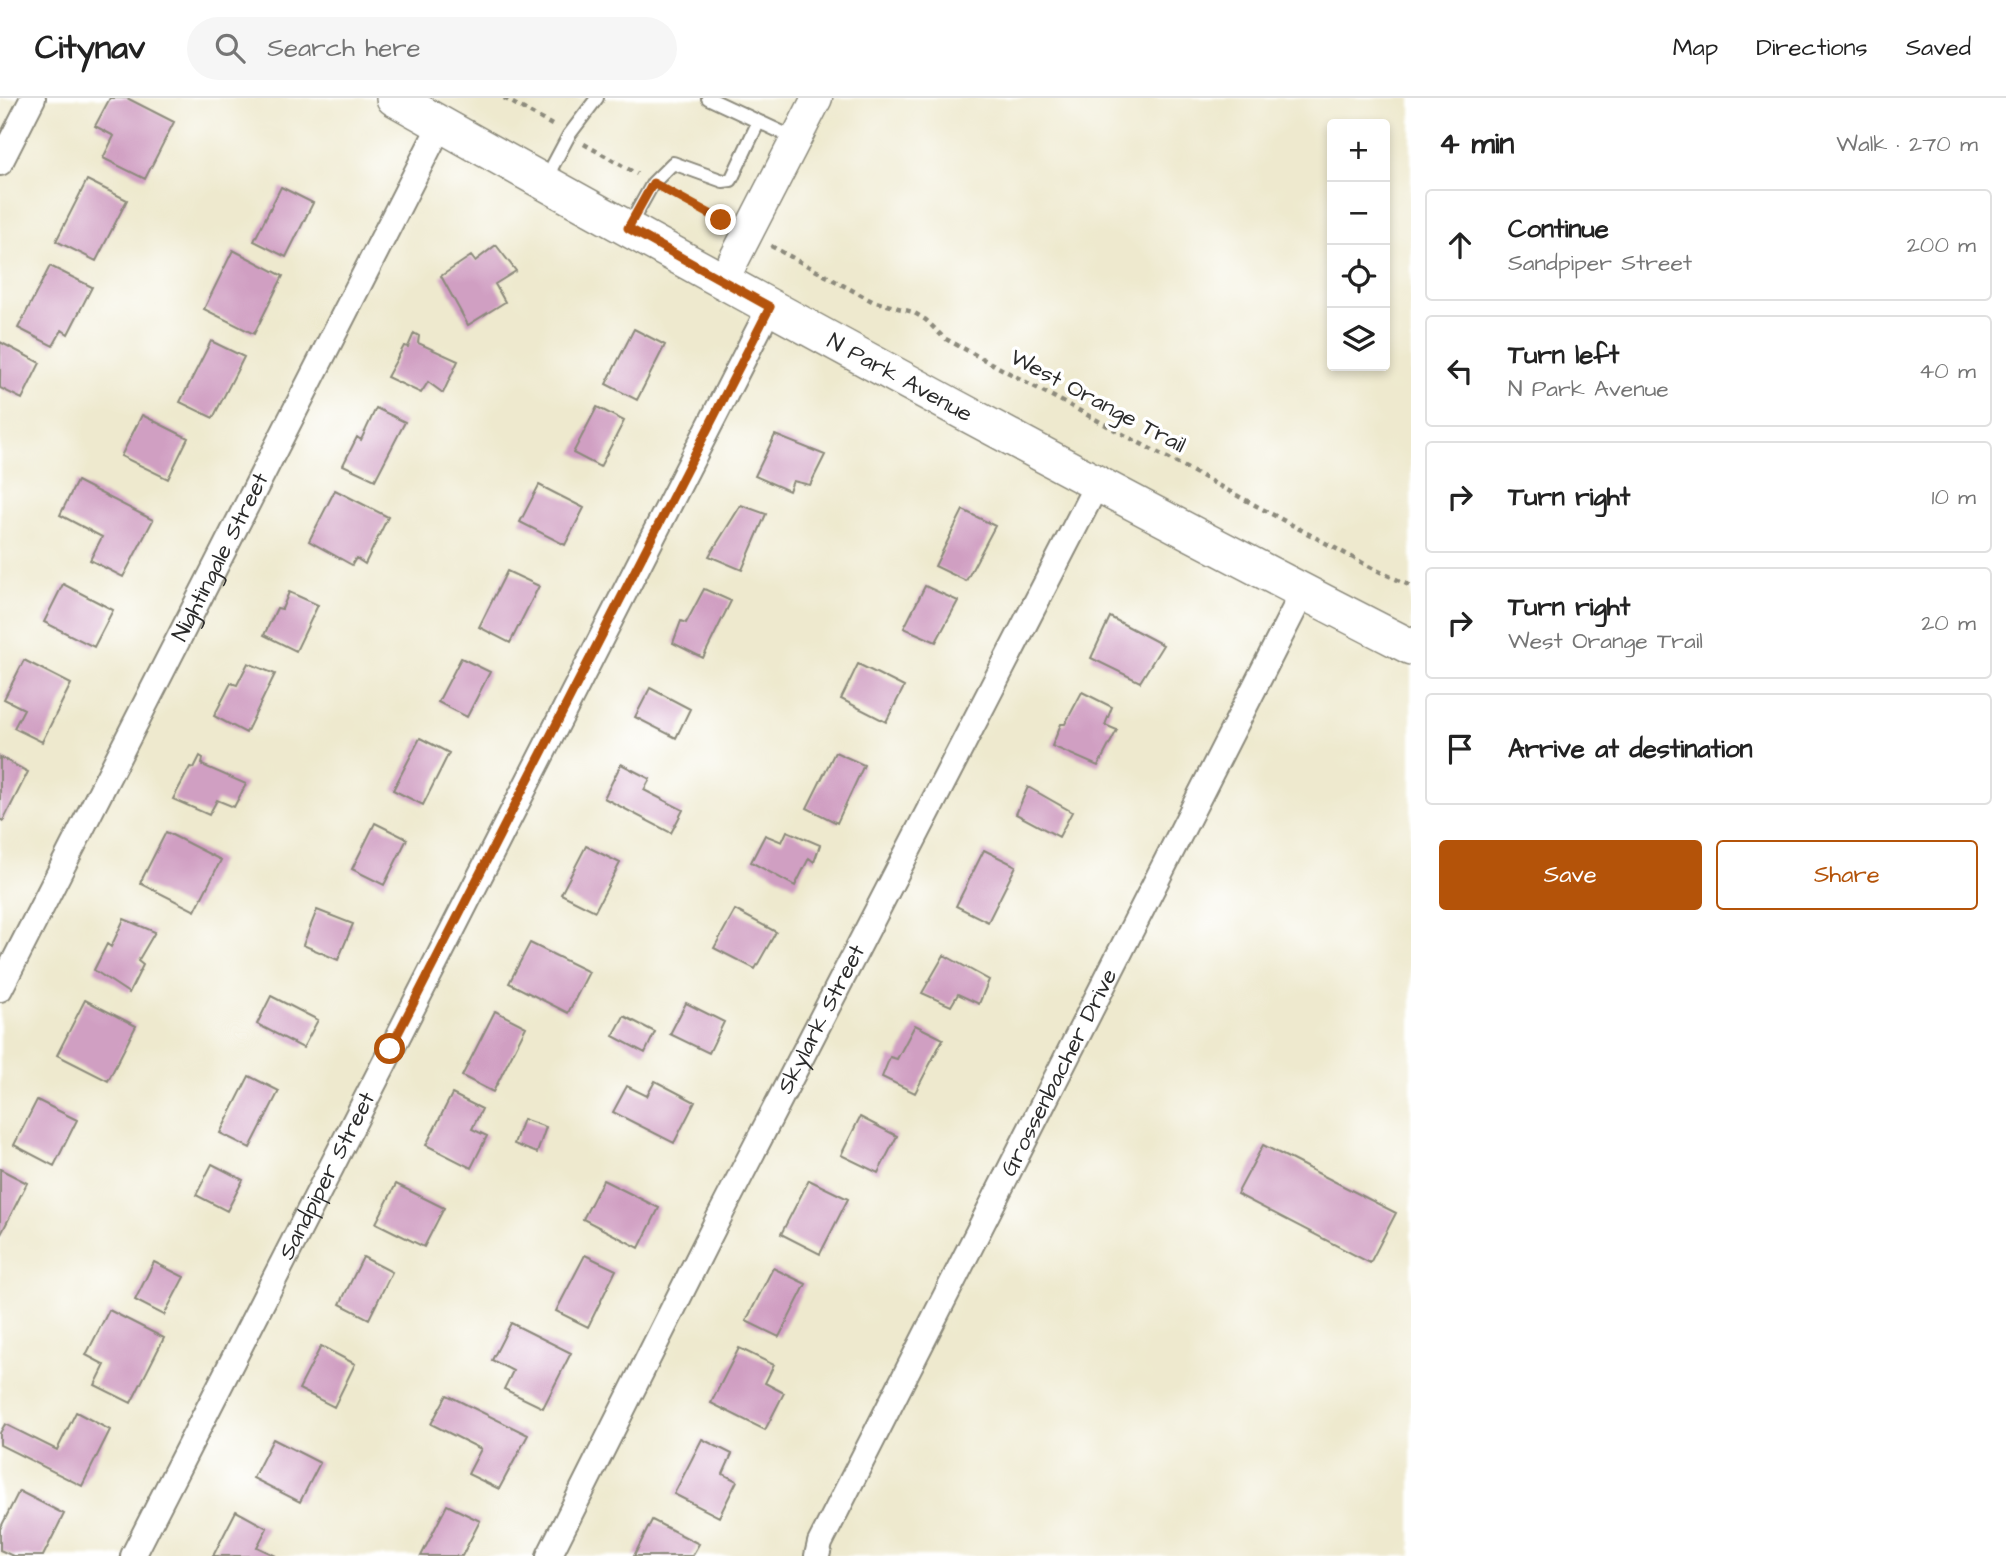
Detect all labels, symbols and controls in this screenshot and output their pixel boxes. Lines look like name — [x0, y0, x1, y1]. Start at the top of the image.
search box — [187, 17, 677, 80]
text: Citynav — [35, 25, 145, 71]
icon: search — [211, 29, 249, 67]
text: Search here — [267, 30, 421, 66]
text: Map — [1673, 31, 1718, 65]
text: Directions — [1756, 31, 1868, 65]
text: Saved — [1906, 31, 1971, 65]
map controls — [1327, 119, 1390, 371]
button: + — [1327, 119, 1390, 182]
text: 4 min — [1439, 123, 1514, 165]
text: Walk · 270 m — [1836, 128, 1978, 160]
button: − — [1327, 182, 1390, 245]
route end — [705, 204, 736, 235]
text: Continue — [1508, 211, 1609, 247]
icon: ahead — [1441, 226, 1479, 264]
text: 200 m — [1907, 229, 1976, 261]
button: locate — [1327, 245, 1390, 308]
text: Sandpiper Street — [1508, 247, 1692, 279]
button: layers — [1327, 308, 1390, 371]
street label: N Park Avenue — [821, 325, 978, 430]
text: Turn left — [1508, 337, 1619, 373]
street label: West Orange Trail — [1004, 341, 1191, 462]
icon: left — [1441, 352, 1479, 390]
text: 40 m — [1919, 355, 1976, 387]
text: N Park Avenue — [1508, 373, 1669, 405]
street label: Nightingale Street — [164, 466, 277, 647]
icon: right — [1441, 478, 1479, 516]
text: Turn right — [1508, 479, 1630, 515]
text: 10 m — [1931, 481, 1976, 513]
text: Turn right — [1508, 589, 1630, 625]
icon: right — [1441, 604, 1479, 642]
text: 20 m — [1921, 607, 1976, 639]
text: West Orange Trail — [1508, 625, 1703, 657]
icon: arrive — [1441, 730, 1479, 768]
text: Arrive at destination — [1508, 731, 1753, 767]
button: Save — [1439, 840, 1702, 910]
button: Share — [1716, 840, 1978, 910]
street label: Skylark Street — [769, 938, 873, 1099]
street label: Grossenbacher Drive — [993, 963, 1125, 1182]
route start — [374, 1033, 405, 1064]
street label: Sandpiper Street — [271, 1086, 383, 1265]

